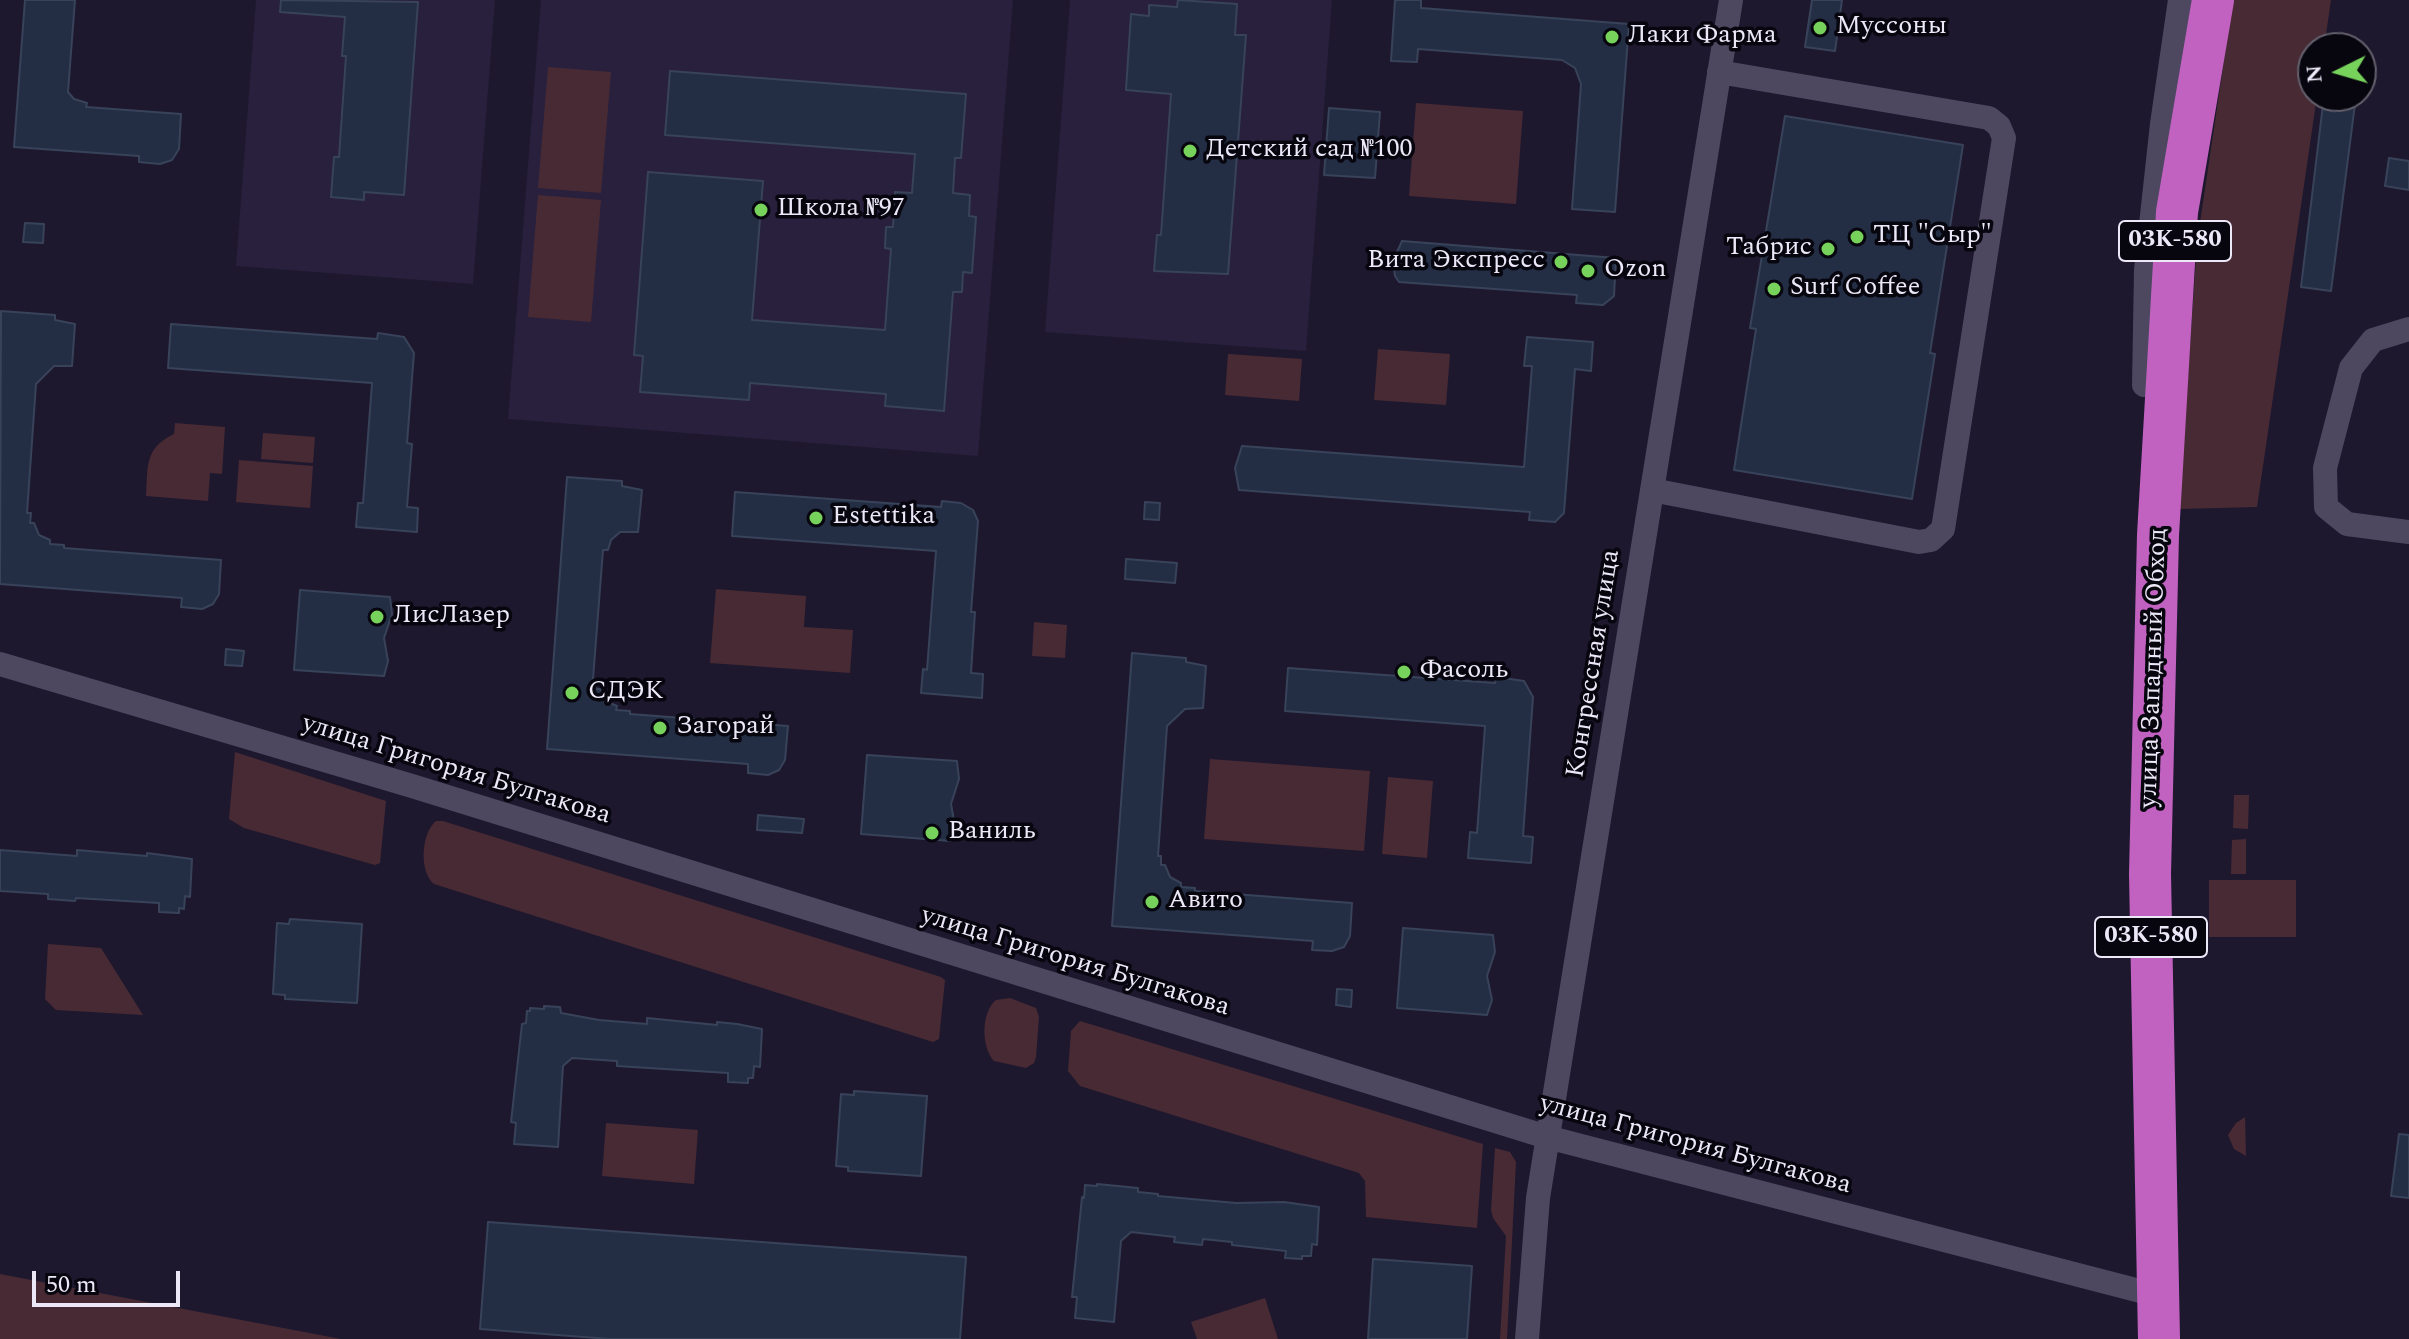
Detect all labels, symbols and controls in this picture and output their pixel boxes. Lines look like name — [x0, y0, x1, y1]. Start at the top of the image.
place label: Муссоны — [1836, 12, 1947, 44]
marker: Муссоны — [1811, 19, 1829, 37]
place label: Лаки Фарма — [1628, 21, 1777, 53]
marker: Лаки Фарма — [1603, 28, 1621, 46]
north arrow — [2297, 32, 2377, 112]
text: N — [2297, 64, 2332, 84]
place label: Детский сад №100 — [1206, 135, 1413, 167]
marker: Детский сад №100 — [1181, 142, 1199, 160]
place label: Школа №97 — [777, 194, 905, 226]
marker: Школа №97 — [752, 201, 770, 219]
place label: ТЦ "Сыр" — [1873, 221, 1992, 253]
road number: 03К-580 — [2119, 221, 2231, 261]
marker: ТЦ "Сыр" — [1848, 228, 1866, 246]
place label: Табрис — [1726, 233, 1812, 265]
marker: Табрис — [1819, 240, 1837, 258]
place label: Вита Экспресс — [1367, 246, 1545, 278]
marker: Вита Экспресс — [1552, 253, 1570, 271]
place label: Ozon — [1604, 255, 1666, 287]
marker: Ozon — [1579, 262, 1597, 280]
place label: Surf Coffee — [1790, 273, 1920, 305]
marker: Surf Coffee — [1765, 280, 1783, 298]
place label: Estettika — [832, 502, 935, 534]
marker: Estettika — [807, 509, 825, 527]
street label: улица Западный Обход — [2135, 527, 2175, 809]
street label: Конгрессная улица — [1562, 548, 1628, 780]
place label: ЛисЛазер — [393, 601, 510, 633]
marker: ЛисЛазер — [368, 608, 386, 626]
place label: Фасоль — [1420, 656, 1508, 688]
marker: Фасоль — [1395, 663, 1413, 681]
place label: СДЭК — [588, 677, 664, 709]
marker: СДЭК — [563, 684, 581, 702]
street label: улица Григория Булгакова — [298, 709, 614, 833]
place label: Загорай — [676, 712, 775, 744]
marker: Загорай — [651, 719, 669, 737]
place label: Ваниль — [948, 817, 1036, 849]
marker: Ваниль — [923, 824, 941, 842]
place label: Авито — [1168, 886, 1243, 918]
marker: Авито — [1143, 893, 1161, 911]
street label: улица Григория Булгакова — [917, 901, 1233, 1025]
road number: 03К-580 — [2095, 917, 2207, 957]
street label: улица Григория Булгакова — [1536, 1089, 1854, 1203]
scale bar — [36, 1255, 184, 1305]
text: 50 m — [46, 1267, 97, 1303]

